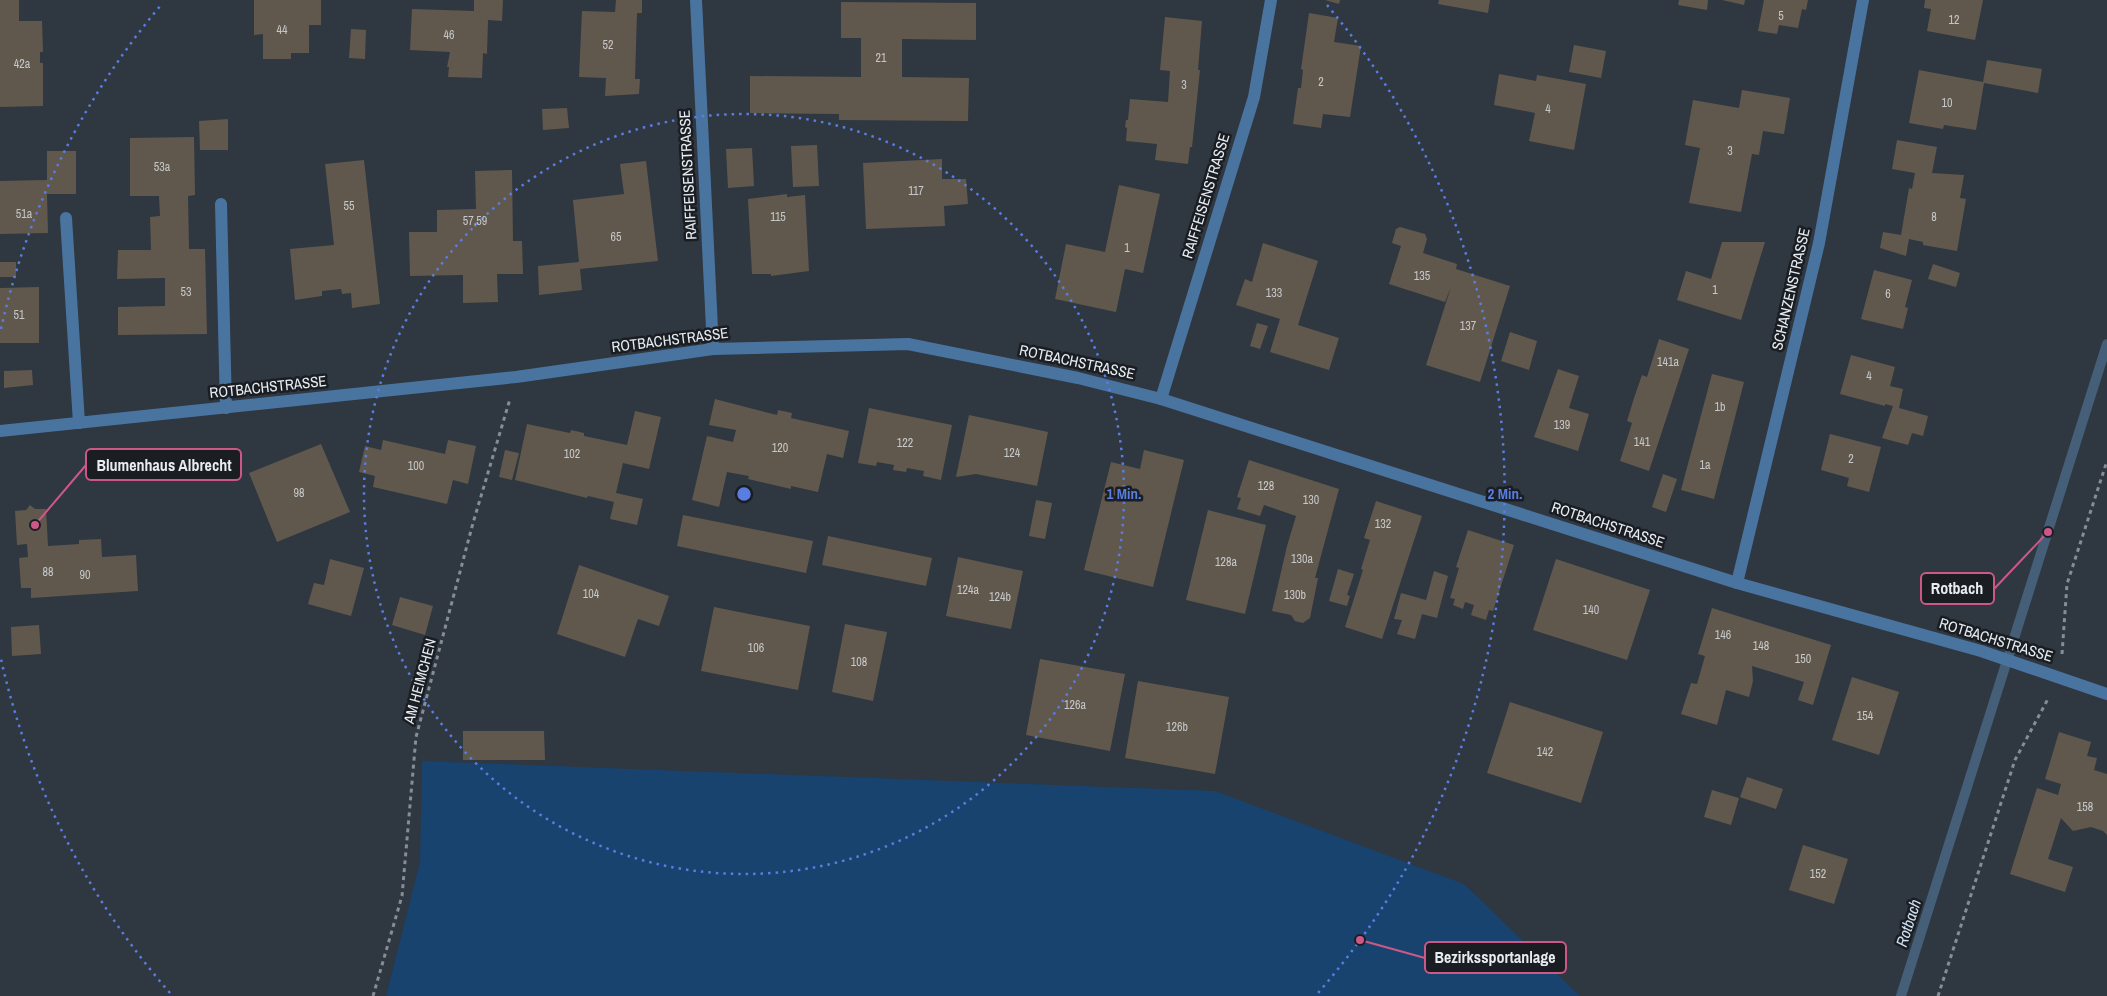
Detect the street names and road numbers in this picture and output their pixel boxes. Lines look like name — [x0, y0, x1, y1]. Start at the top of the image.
street label: RAIFFEISENSTRASSE — [674, 110, 701, 240]
street label: RAIFFEISENSTRASSE — [1176, 131, 1235, 261]
street label: SCHANZENSTRASSE — [1766, 226, 1815, 352]
street label: ROTBACHSTRASSE — [610, 322, 730, 357]
street label: ROTBACHSTRASSE — [1017, 339, 1137, 384]
street label: ROTBACHSTRASSE — [208, 370, 328, 403]
street label: ROTBACHSTRASSE — [1549, 496, 1667, 553]
street label: ROTBACHSTRASSE — [1937, 612, 2055, 667]
street label: AM HEIMCHEN — [398, 636, 441, 727]

